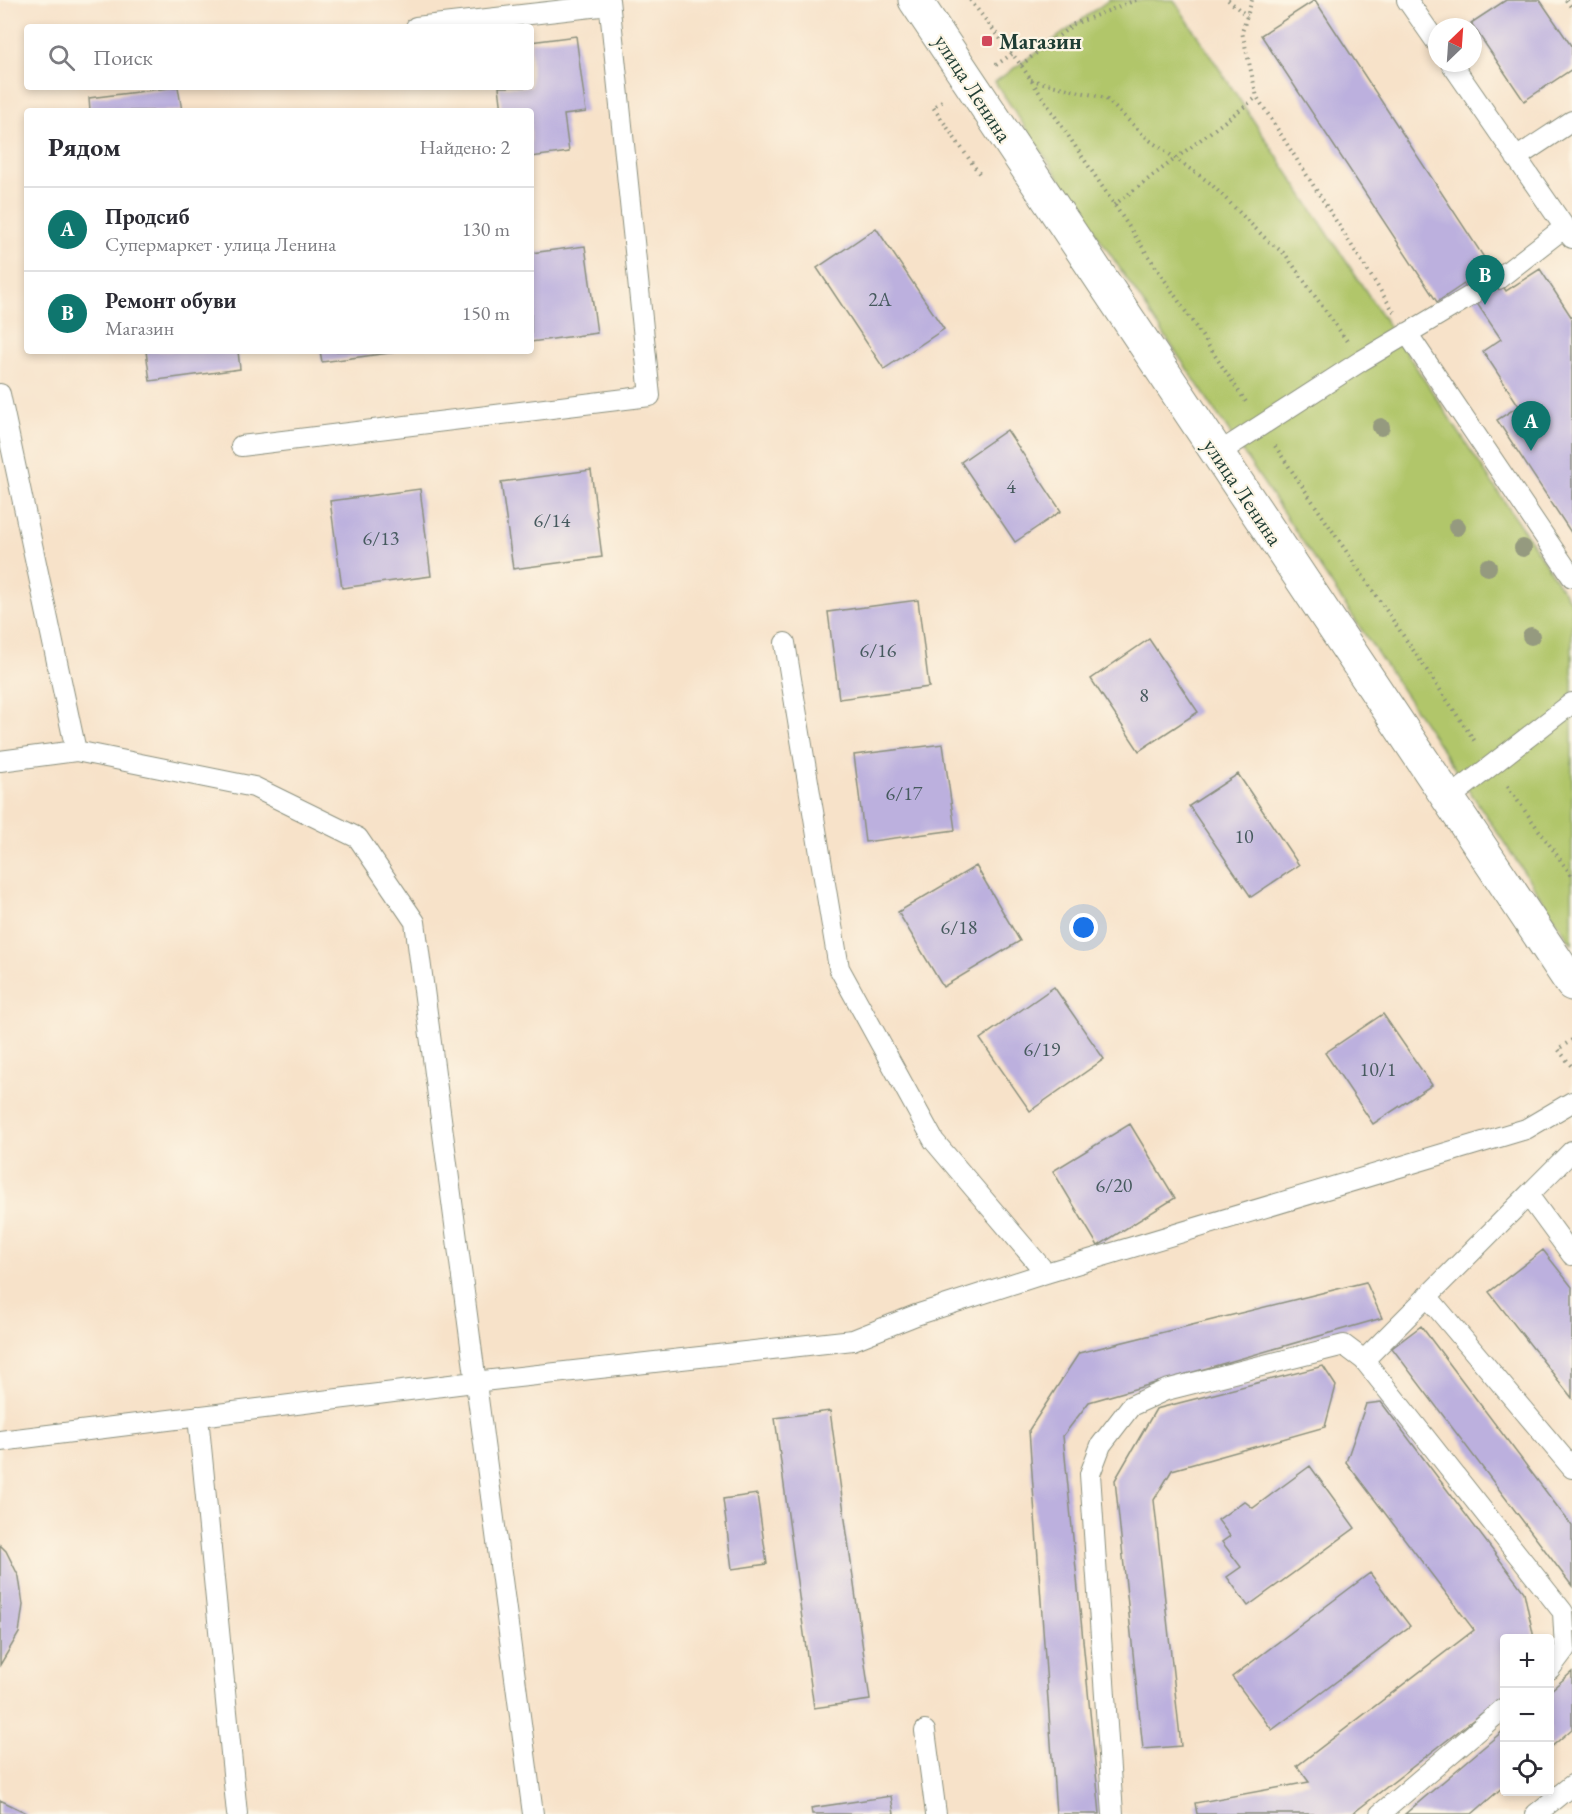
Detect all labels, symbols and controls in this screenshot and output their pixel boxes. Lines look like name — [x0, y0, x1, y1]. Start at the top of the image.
north arrow — [1428, 18, 1482, 72]
search box — [24, 24, 534, 90]
place label: Магазин — [999, 27, 1082, 56]
street label: улица Ленина — [927, 28, 1019, 148]
marker: Магазин — [980, 34, 994, 48]
icon: search — [45, 41, 78, 74]
text: Поиск — [93, 43, 153, 72]
text: Рядом — [48, 130, 121, 164]
text: Найдено: 2 — [419, 134, 510, 160]
text: Продсиб — [105, 202, 189, 231]
text: A — [60, 216, 75, 242]
text: 130 m — [462, 216, 510, 242]
text: Супермаркет · улица Ленина — [105, 231, 336, 257]
pin: B — [1466, 256, 1504, 305]
text: Ремонт обуви — [105, 286, 236, 315]
house number: 2А — [868, 286, 892, 312]
text: B — [61, 300, 74, 326]
text: 150 m — [462, 300, 510, 326]
text: Магазин — [105, 315, 174, 341]
pin: A — [1512, 402, 1550, 451]
street label: улица Ленина — [1197, 433, 1290, 551]
house number: 4 — [1006, 473, 1016, 499]
house number: 6/14 — [534, 507, 571, 533]
house number: 6/13 — [363, 525, 399, 551]
house number: 6/16 — [860, 637, 897, 663]
house number: 8 — [1139, 682, 1149, 708]
house number: 6/17 — [886, 780, 923, 806]
house number: 10 — [1234, 823, 1254, 849]
your location — [1069, 913, 1098, 942]
house number: 6/18 — [941, 914, 977, 940]
house number: 6/19 — [1024, 1036, 1061, 1062]
house number: 10/1 — [1360, 1056, 1396, 1082]
house number: 6/20 — [1096, 1172, 1133, 1198]
map controls — [1500, 1634, 1554, 1796]
button: + — [1500, 1634, 1554, 1688]
button: − — [1500, 1688, 1554, 1742]
button: locate — [1500, 1742, 1554, 1796]

